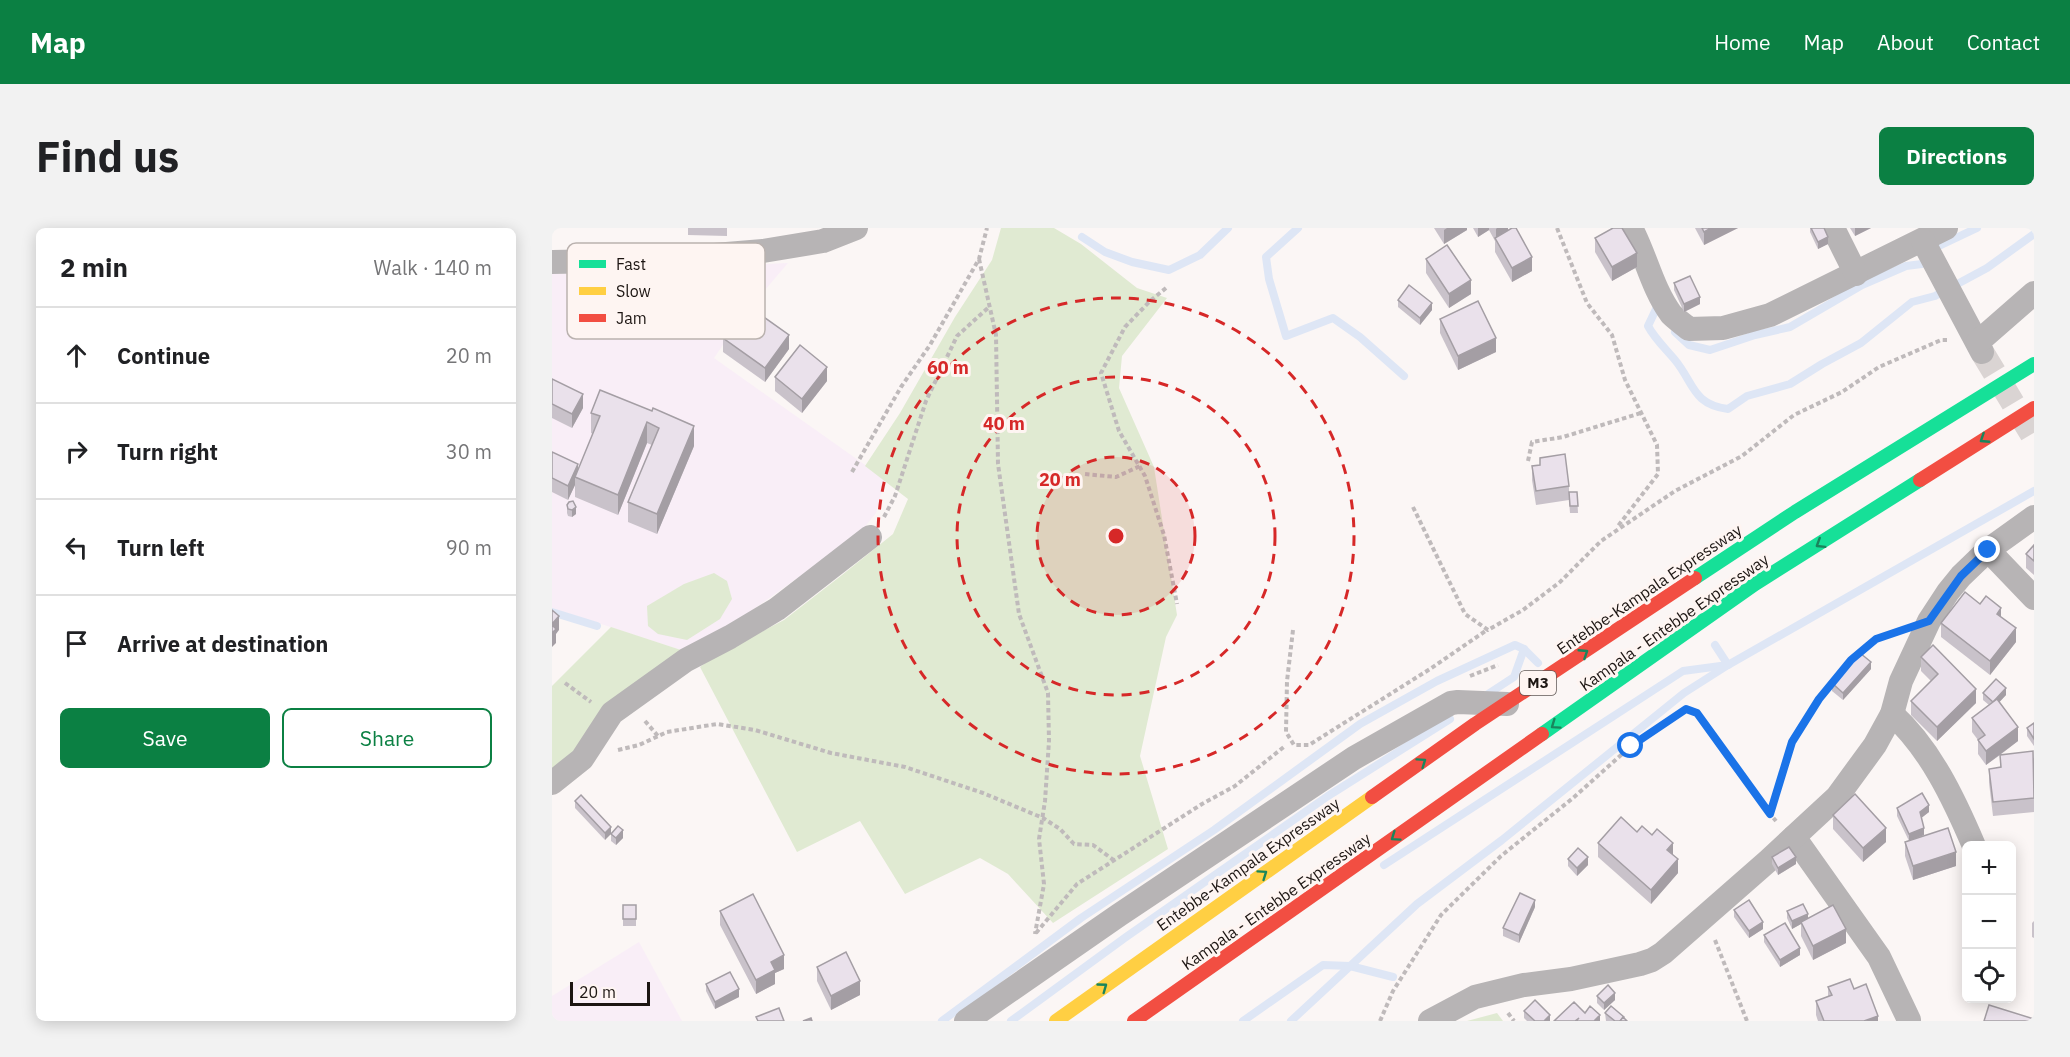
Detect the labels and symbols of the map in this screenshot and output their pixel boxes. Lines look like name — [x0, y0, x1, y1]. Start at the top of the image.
legend — [567, 243, 765, 339]
text: Fast — [616, 254, 646, 274]
text: Slow — [616, 281, 651, 301]
text: Jam — [616, 308, 647, 328]
text: 60 m — [927, 356, 969, 379]
text: 40 m — [983, 412, 1025, 435]
one-way arrow — [1980, 432, 1991, 443]
text: 20 m — [1039, 468, 1081, 491]
street label: Entebbe-Kampala Expressway — [1553, 520, 1745, 658]
centre of rings — [1106, 526, 1126, 546]
one-way arrow — [1816, 536, 1826, 548]
route end — [1974, 536, 2000, 562]
street label: Kampala - Entebbe Expressway — [1576, 549, 1772, 695]
one-way arrow — [1577, 649, 1588, 660]
road number: M3 — [1520, 671, 1556, 695]
one-way arrow — [1550, 718, 1561, 729]
route start — [1617, 732, 1643, 758]
one-way arrow — [1415, 758, 1426, 769]
street label: Entebbe-Kampala Expressway — [1153, 793, 1343, 935]
street label: Kampala - Entebbe Expressway — [1178, 828, 1374, 974]
one-way arrow — [1391, 830, 1402, 841]
one-way arrow — [1256, 870, 1267, 881]
scale bar — [570, 979, 650, 1006]
one-way arrow — [1097, 983, 1108, 994]

